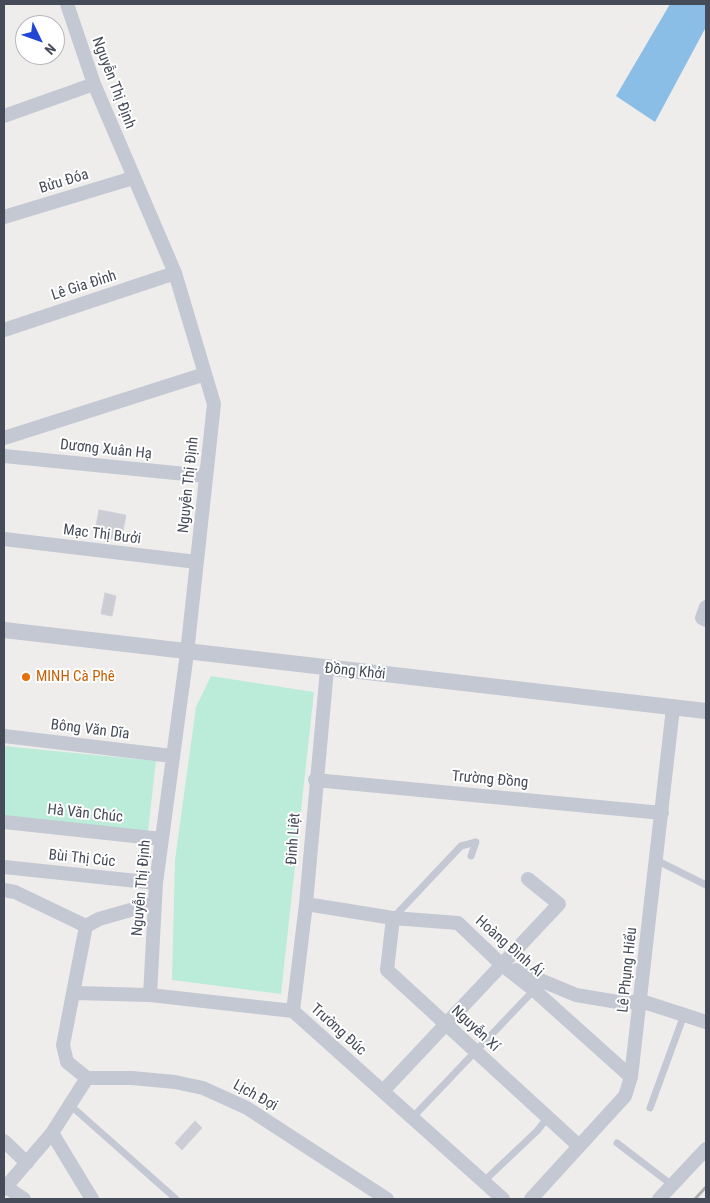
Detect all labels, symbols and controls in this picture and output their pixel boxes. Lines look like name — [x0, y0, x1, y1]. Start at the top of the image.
north arrow — [15, 15, 65, 65]
street label: Nguyễn Thị Định — [87, 35, 139, 131]
text: N — [42, 41, 59, 58]
street label: Bửu Đóa — [37, 166, 91, 198]
street label: Lê Gia Đỉnh — [49, 267, 119, 305]
street label: Dương Xuân Hạ — [59, 436, 153, 464]
street label: Nguyễn Thị Định — [175, 436, 203, 534]
street label: Mạc Thị Bưởi — [62, 521, 142, 549]
street label: Đồng Khởi — [324, 660, 386, 684]
place label: MINH Cà Phê — [36, 668, 115, 686]
marker: MINH Cà Phê — [20, 671, 32, 683]
street label: Bông Văn Dĩa — [50, 716, 130, 744]
street label: Trường Đồng — [451, 768, 529, 792]
street label: Hà Văn Chúc — [46, 801, 124, 827]
street label: Đinh Liệt — [283, 812, 305, 866]
street label: Nguyễn Thị Định — [129, 839, 155, 937]
street label: Bùi Thị Cúc — [48, 847, 116, 871]
street label: Hoàng Đình Ái — [471, 912, 547, 982]
street label: Lê Phụng Hiểu — [615, 927, 641, 1013]
street label: Trường Đúc — [306, 1000, 370, 1060]
street label: Nguyễn Xí — [447, 1002, 503, 1056]
street label: Lịch Đợi — [230, 1077, 280, 1115]

